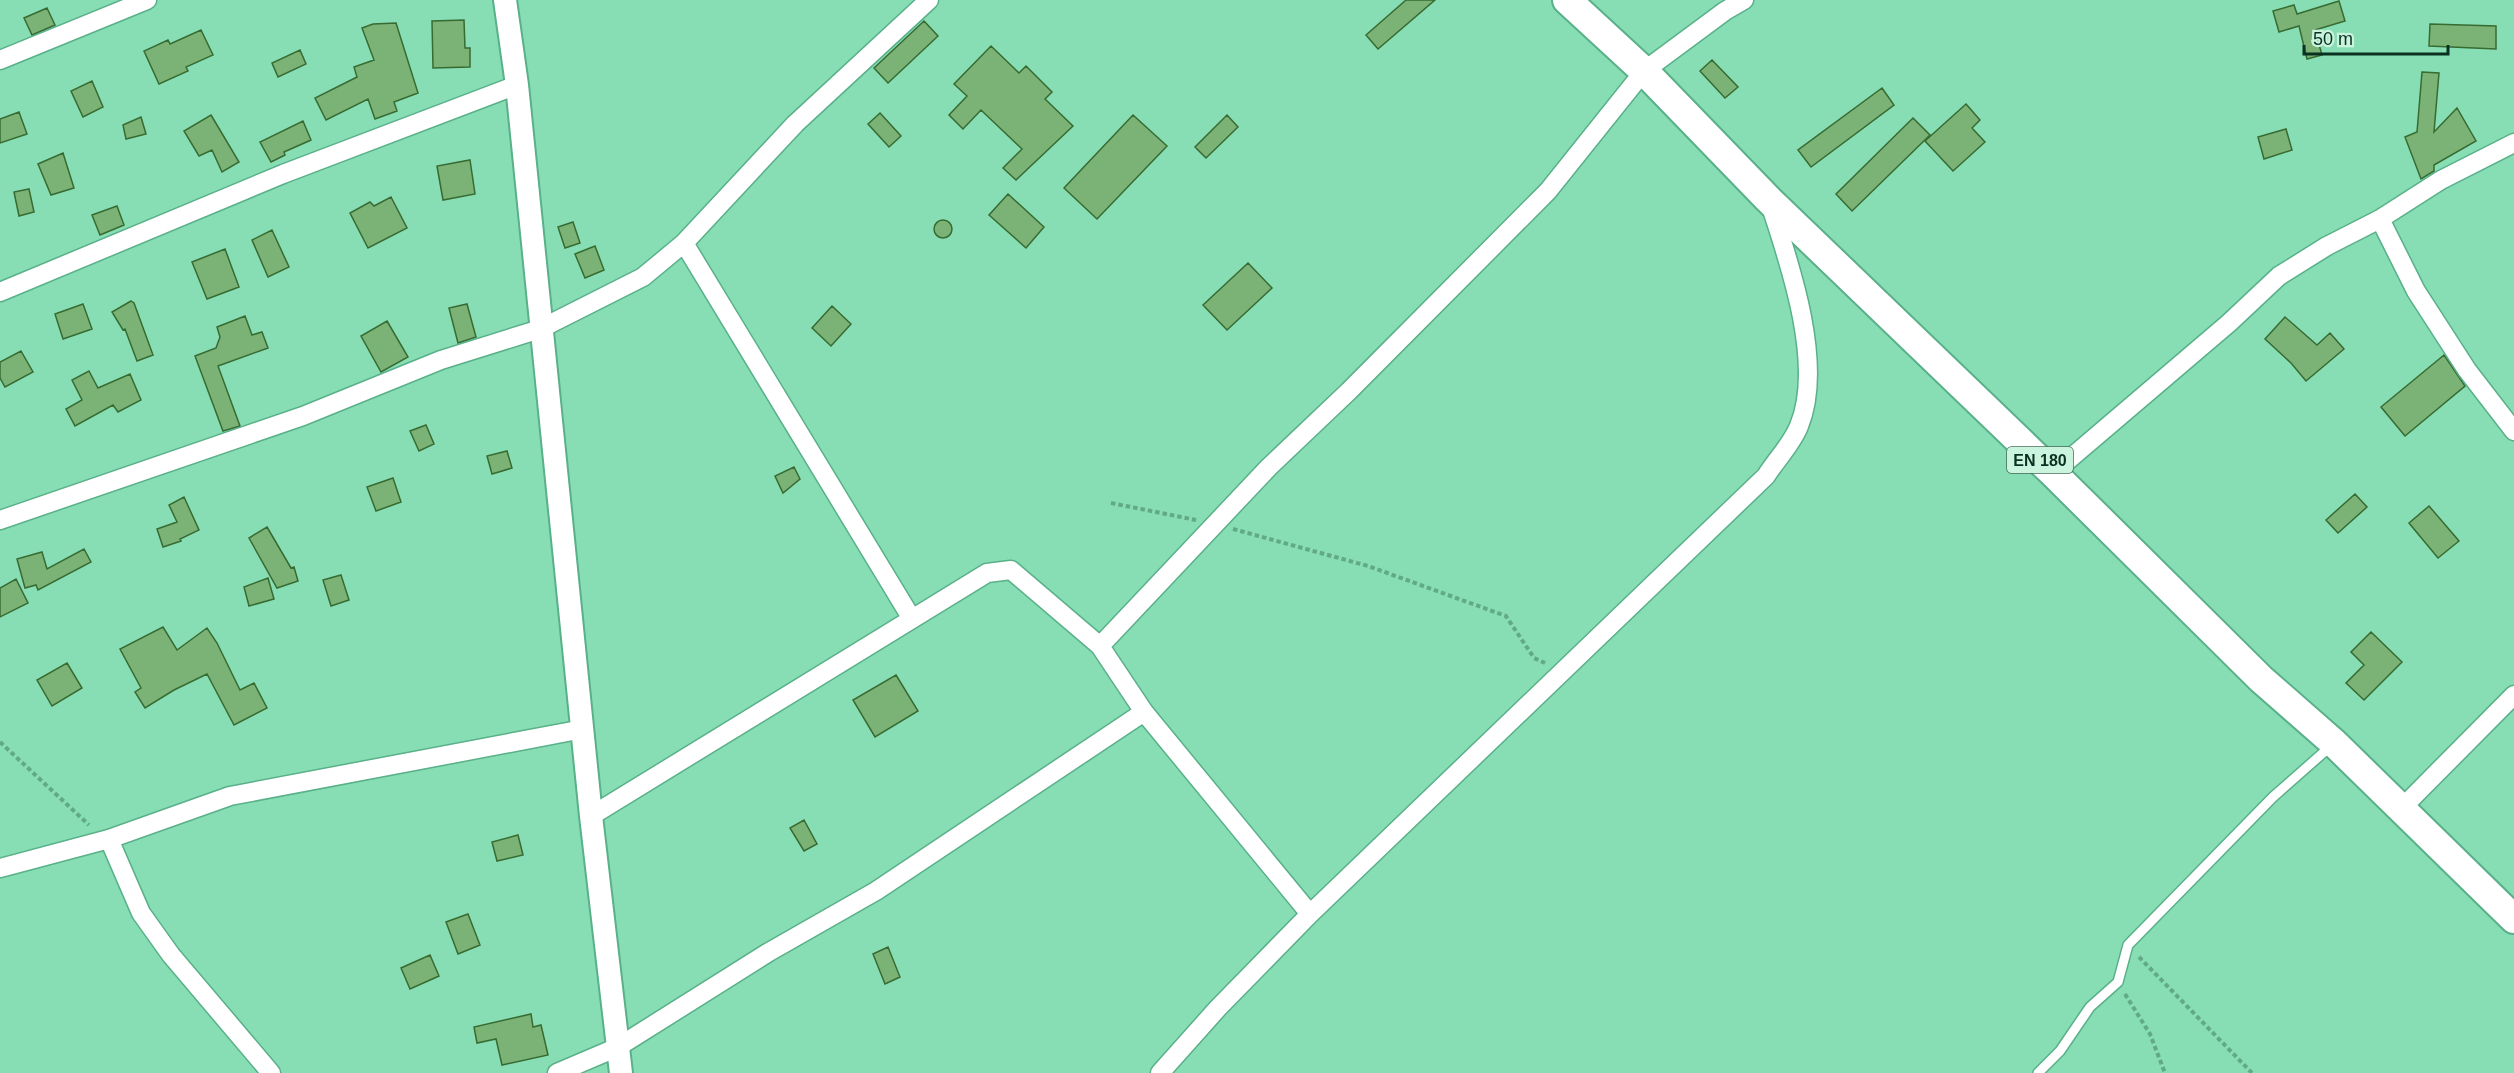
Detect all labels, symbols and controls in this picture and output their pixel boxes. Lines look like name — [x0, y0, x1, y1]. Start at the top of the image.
scale bar — [2304, 18, 2448, 56]
text: 50 m — [2313, 29, 2353, 49]
road number: EN 180 — [2007, 447, 2073, 473]

